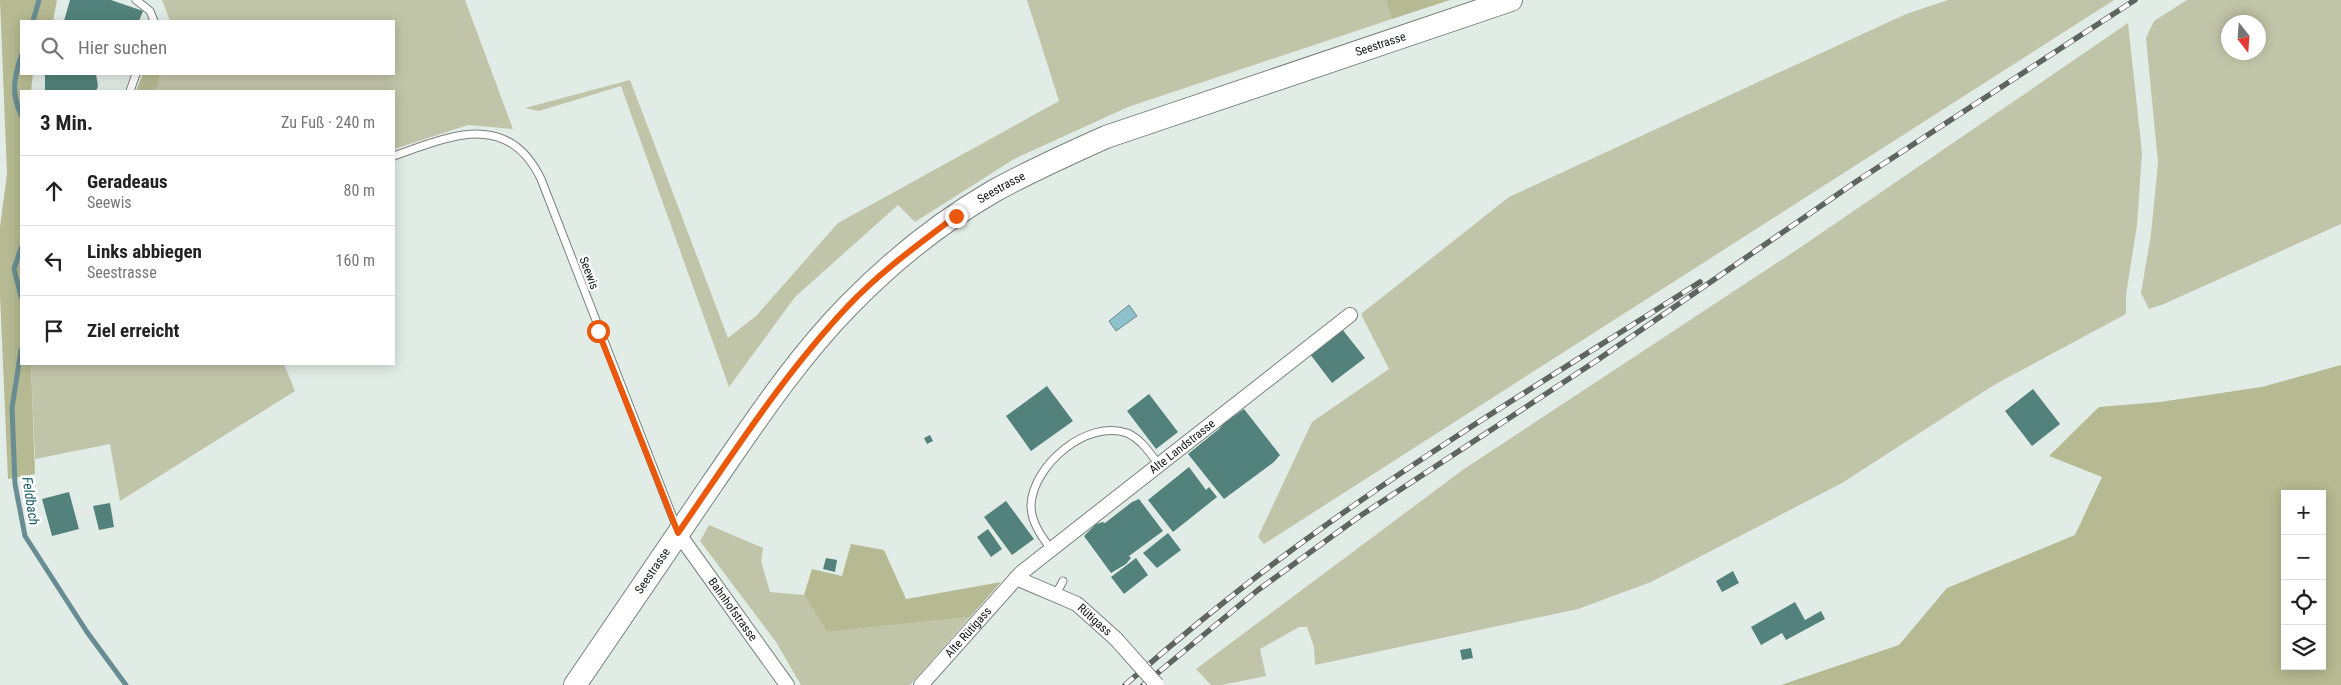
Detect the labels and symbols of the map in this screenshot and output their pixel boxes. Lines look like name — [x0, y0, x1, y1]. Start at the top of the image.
north arrow — [2221, 15, 2266, 60]
street label: Seestrasse — [1353, 29, 1408, 59]
street label: Seestrasse — [975, 169, 1028, 206]
route end — [945, 205, 968, 228]
street label: Seewis — [576, 255, 602, 291]
route start — [587, 320, 610, 343]
street label: Alte Landstrasse — [1147, 416, 1218, 477]
water label: Feldbach — [19, 476, 43, 526]
street label: Seestrasse — [632, 545, 673, 596]
street label: Bahnhofstrasse — [705, 575, 760, 644]
street label: Rütigass — [1075, 601, 1115, 639]
street label: Alte Rütigass — [942, 604, 994, 660]

